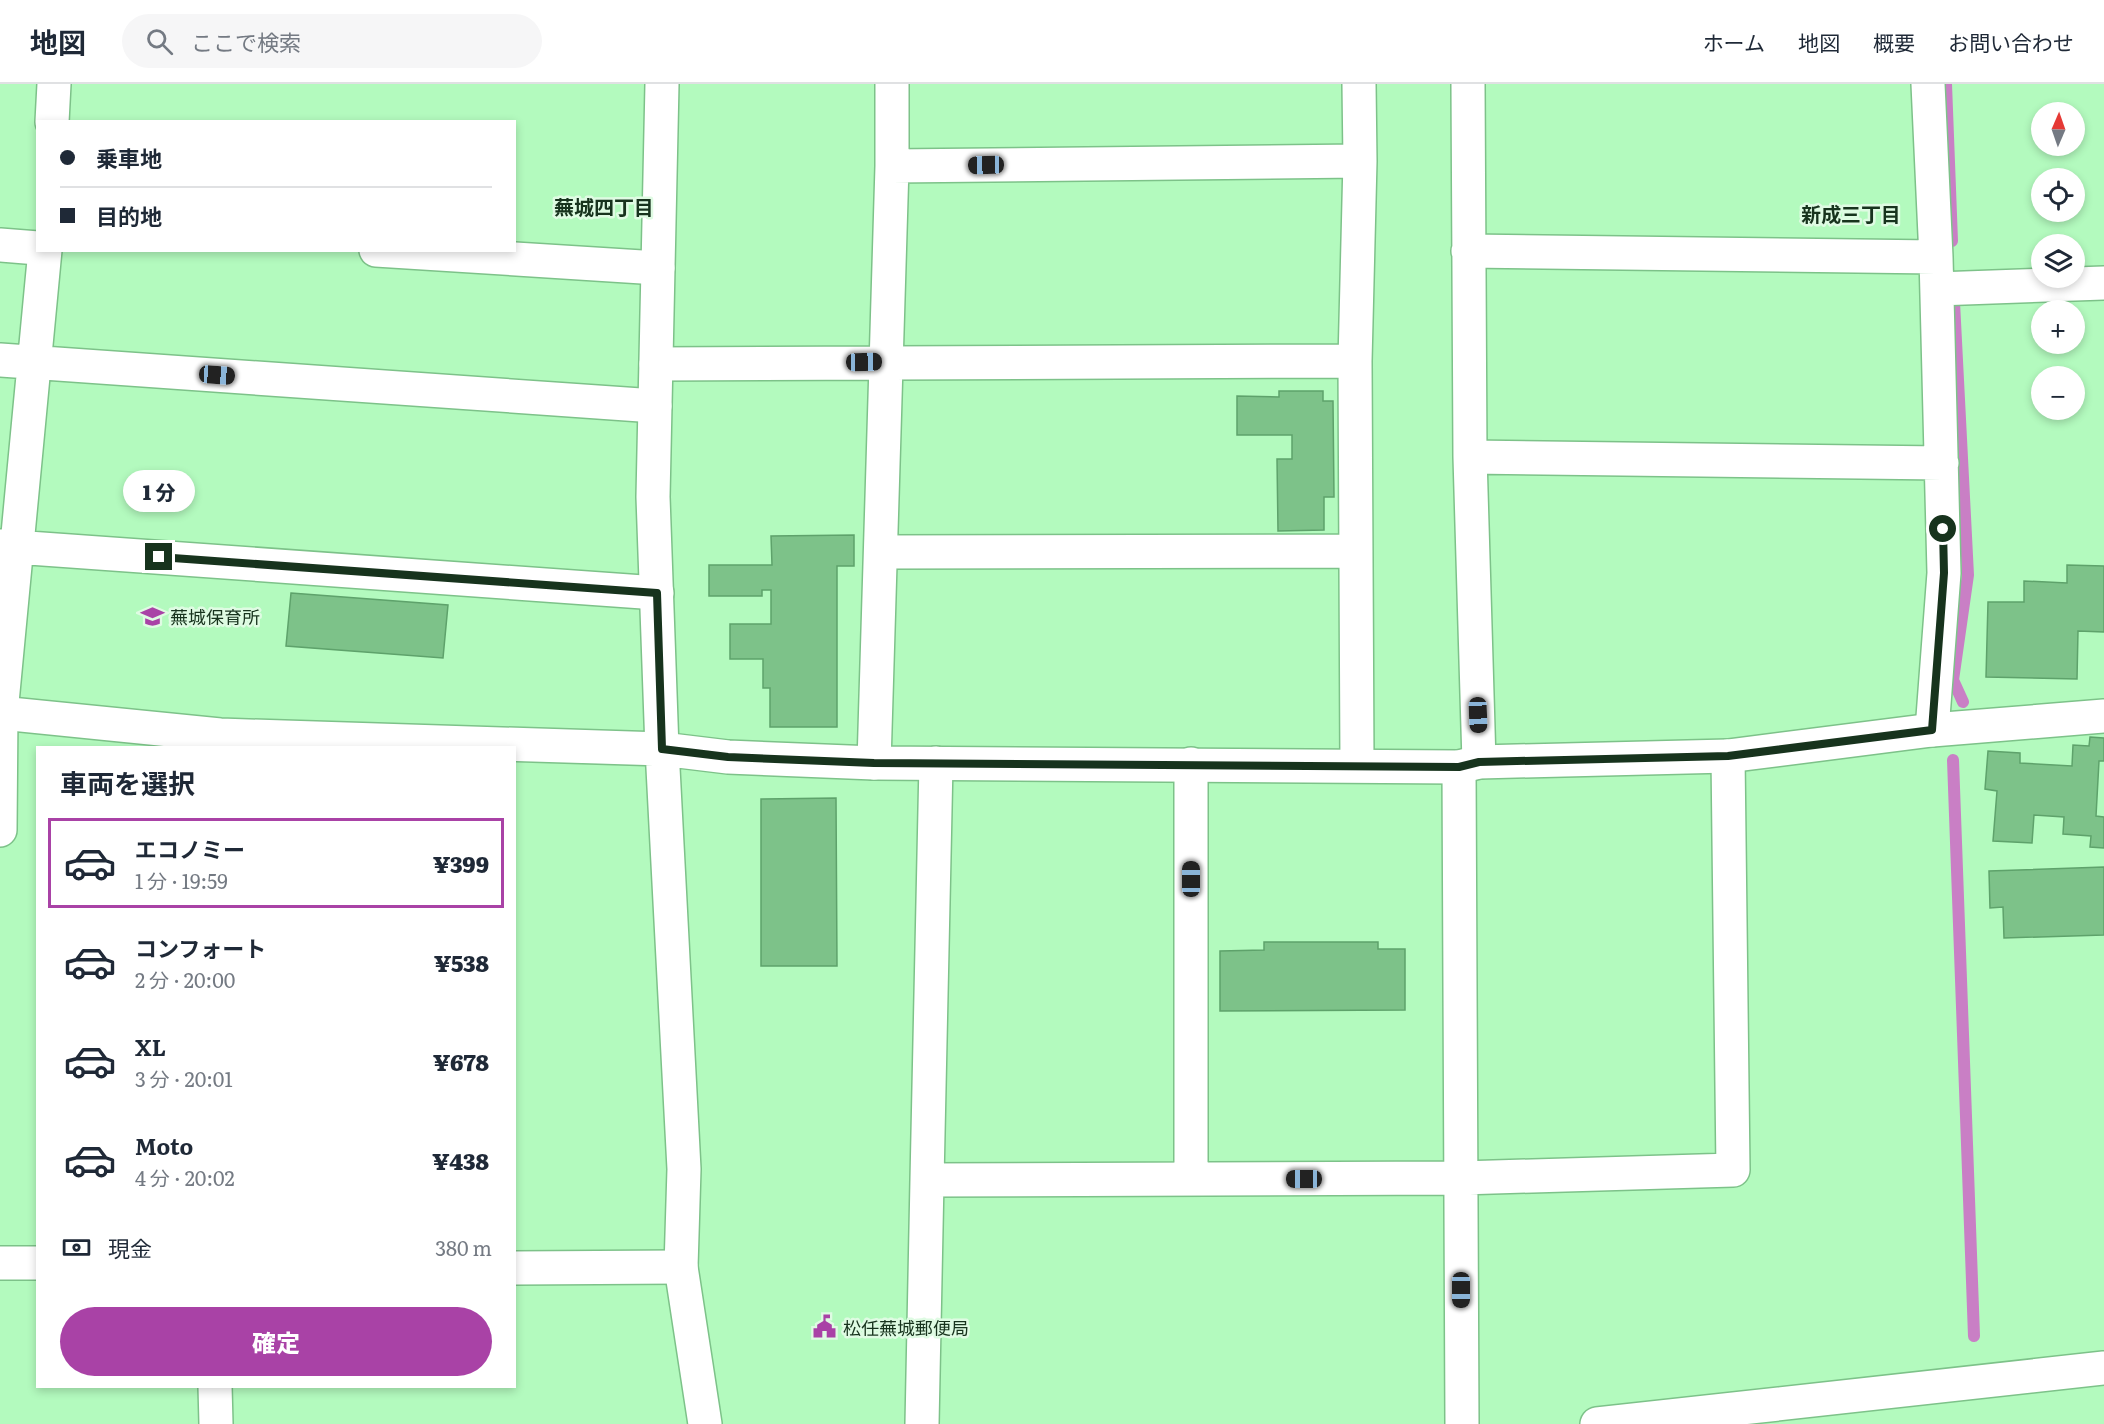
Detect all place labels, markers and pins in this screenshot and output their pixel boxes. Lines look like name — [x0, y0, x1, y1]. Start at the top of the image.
school or university icon: 蕪城保育所 — [139, 603, 165, 629]
place label: 蕪城保育所 — [170, 603, 260, 630]
public building icon: 松任蕪城郵便局 — [812, 1314, 838, 1340]
place label: 松任蕪城郵便局 — [843, 1314, 969, 1341]

